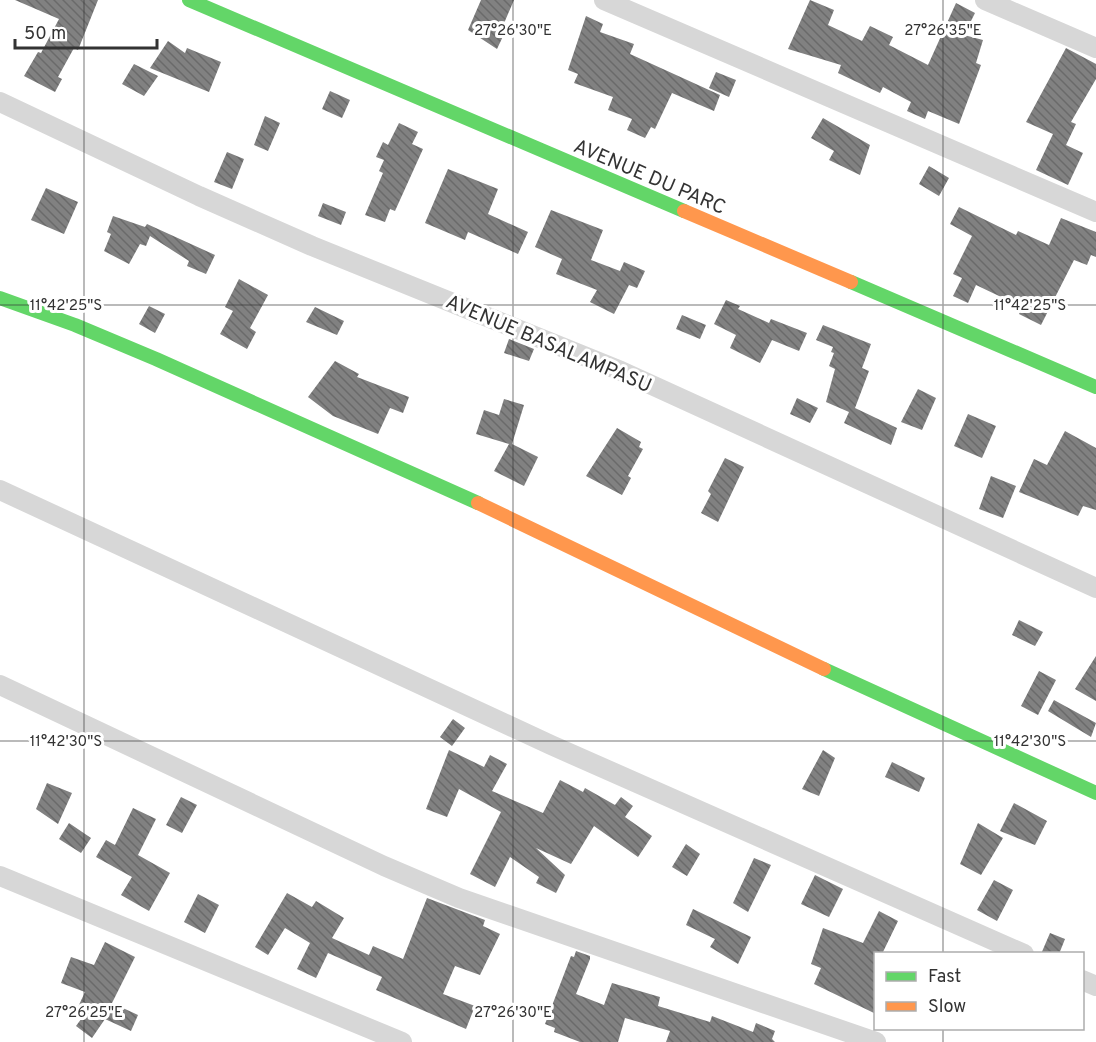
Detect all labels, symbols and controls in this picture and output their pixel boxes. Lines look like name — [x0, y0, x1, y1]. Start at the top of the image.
scale bar — [15, 12, 158, 50]
text: 27°26'30"E — [474, 22, 552, 41]
text: 27°26'35"E — [904, 22, 982, 41]
text: 50 m — [24, 23, 66, 46]
street label: AVENUE DU PARC — [569, 134, 729, 222]
street label: AVENUE BASALAMPASU — [441, 290, 655, 400]
text: 11°42'25"S — [30, 297, 102, 316]
text: 11°42'25"S — [994, 297, 1066, 316]
text: 11°42'30"S — [30, 733, 102, 752]
text: 11°42'30"S — [994, 733, 1066, 752]
legend — [874, 952, 1084, 1030]
text: Fast — [928, 966, 961, 989]
text: Slow — [928, 996, 966, 1019]
text: 27°26'25"E — [45, 1004, 123, 1023]
text: 27°26'30"E — [474, 1004, 552, 1023]

